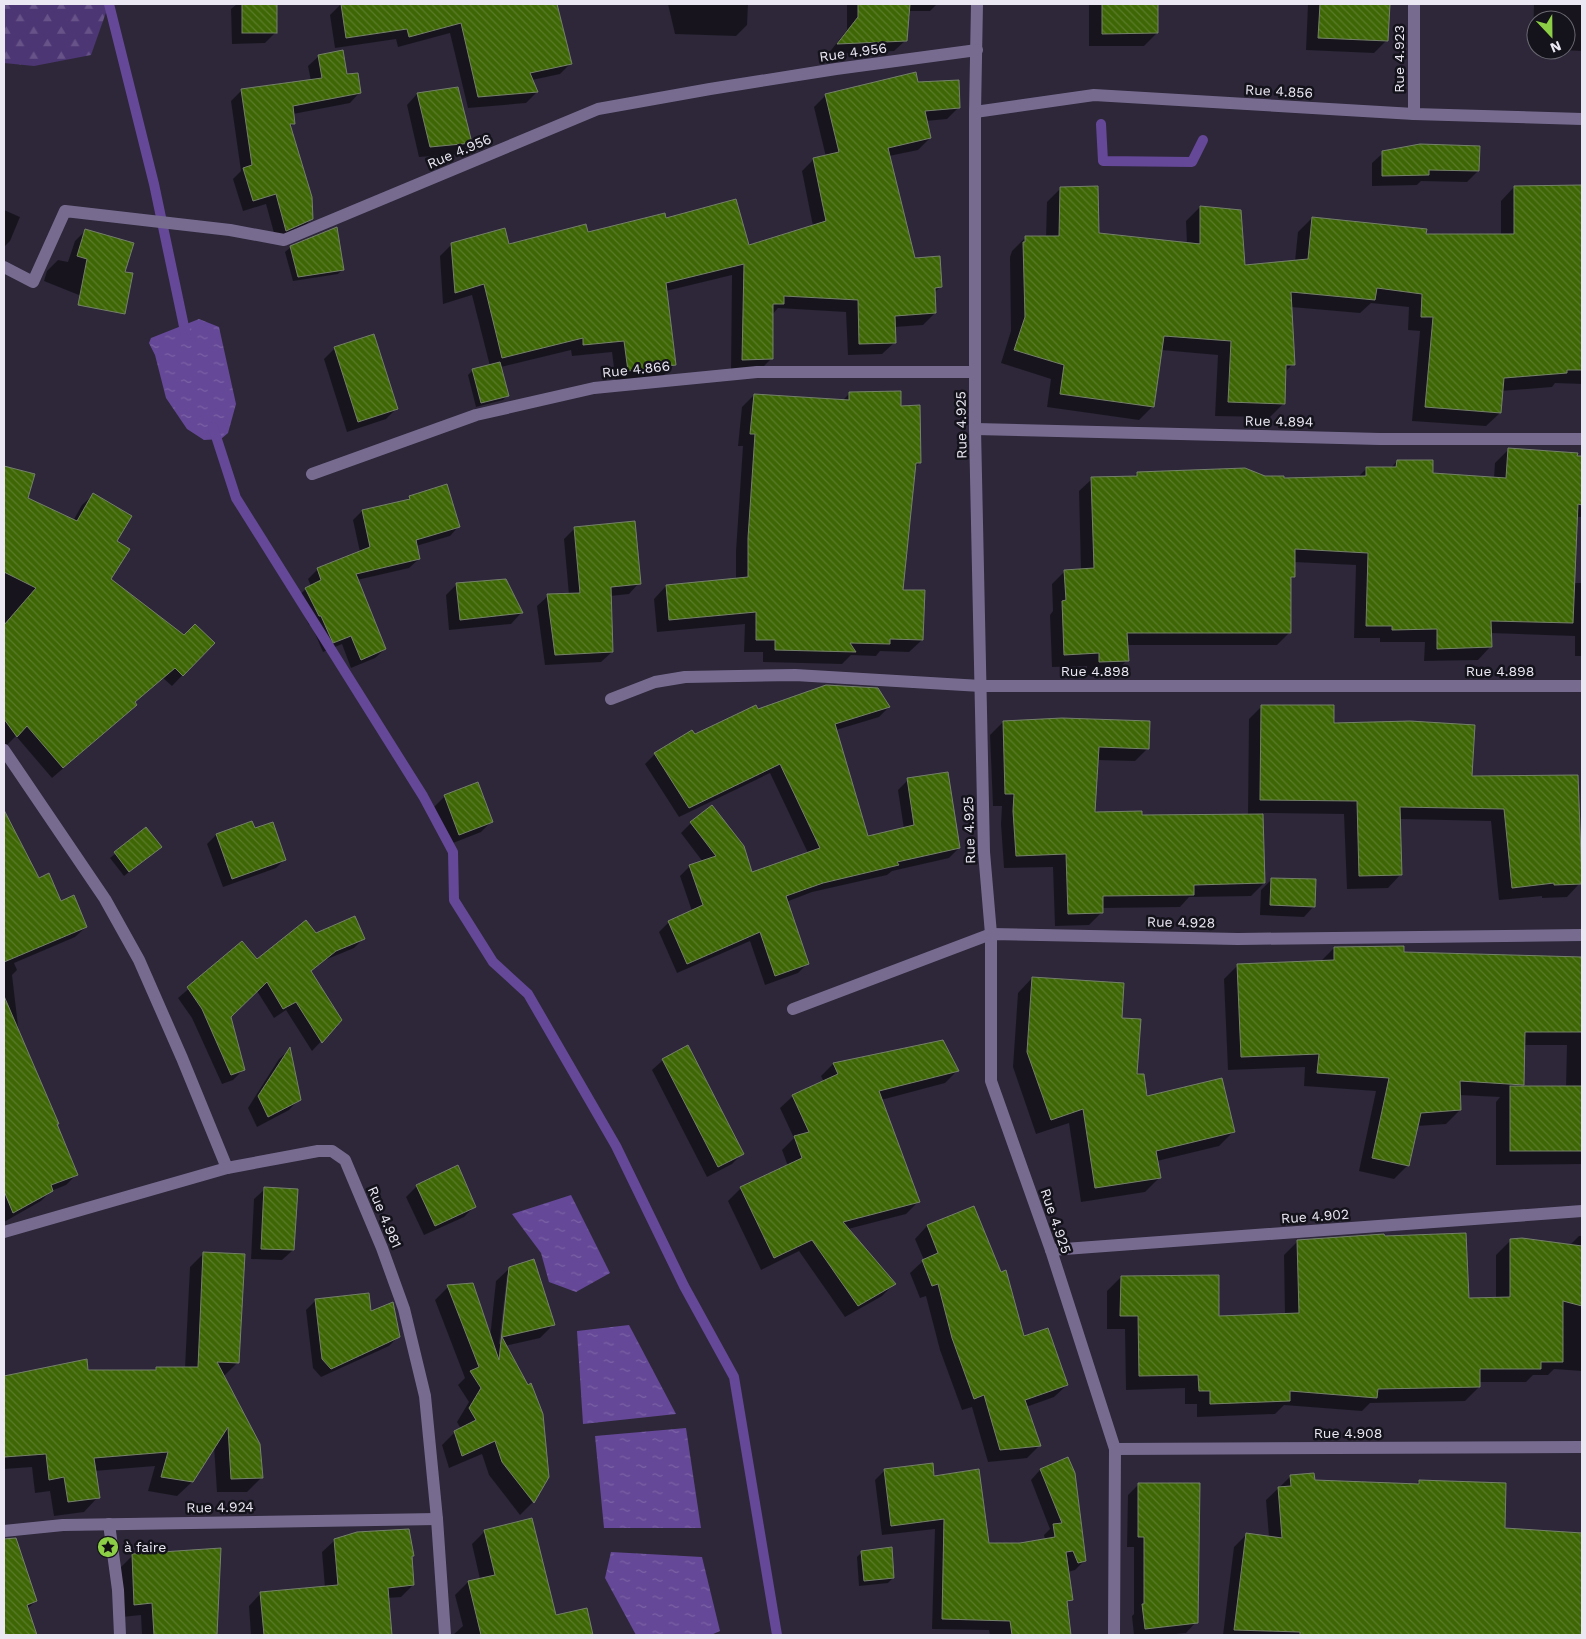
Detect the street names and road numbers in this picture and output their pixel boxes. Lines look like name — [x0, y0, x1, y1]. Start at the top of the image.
street label: Rue 4.923 — [1391, 25, 1407, 93]
street label: Rue 4.956 — [818, 39, 888, 65]
street label: Rue 4.856 — [1245, 81, 1313, 101]
street label: Rue 4.956 — [425, 130, 493, 172]
street label: Rue 4.866 — [601, 357, 671, 381]
street label: Rue 4.925 — [952, 391, 970, 459]
street label: Rue 4.894 — [1245, 412, 1313, 430]
street label: Rue 4.898 — [1061, 663, 1129, 679]
street label: Rue 4.898 — [1466, 663, 1534, 679]
street label: Rue 4.925 — [960, 796, 978, 864]
street label: Rue 4.928 — [1147, 913, 1215, 931]
street label: Rue 4.981 — [365, 1184, 405, 1250]
street label: Rue 4.925 — [1037, 1186, 1075, 1256]
street label: Rue 4.902 — [1280, 1206, 1350, 1226]
street label: Rue 4.908 — [1314, 1425, 1382, 1441]
street label: Rue 4.924 — [186, 1498, 254, 1516]

